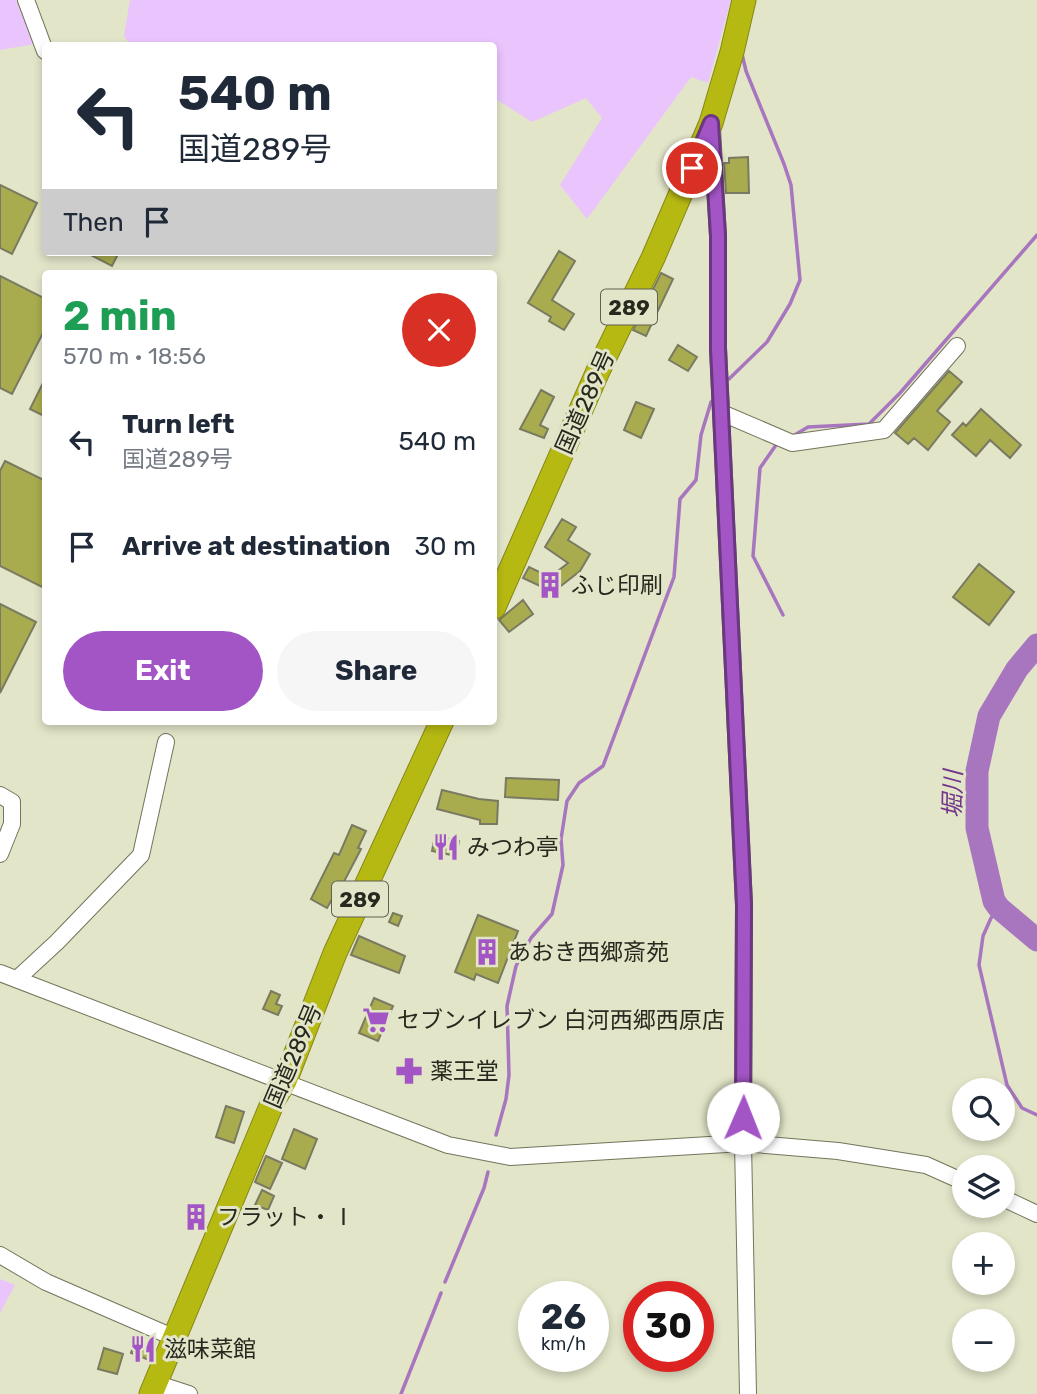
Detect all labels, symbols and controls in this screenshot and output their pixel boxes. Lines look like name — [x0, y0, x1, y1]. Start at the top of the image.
text: 540 m — [178, 64, 332, 122]
icon: left — [63, 70, 154, 161]
text: 国道289号 — [178, 130, 332, 168]
pin — [662, 138, 722, 198]
icon: arrive — [673, 149, 711, 187]
icon: arrive — [138, 203, 176, 241]
text: Then — [63, 207, 124, 238]
road number: 289 — [601, 290, 657, 324]
text: 2 min — [63, 291, 177, 341]
button: close — [402, 293, 476, 367]
text: 570 m · 18:56 — [63, 342, 206, 370]
street label: 国道289号 — [550, 346, 620, 458]
text: Turn left — [122, 409, 234, 440]
icon: left — [63, 423, 101, 461]
text: 540 m — [398, 426, 476, 457]
text: 国道289号 — [122, 445, 233, 473]
icon: arrive — [63, 528, 101, 566]
text: Arrive at destination — [122, 531, 390, 562]
text: 30 m — [414, 531, 476, 562]
building icon: ふじ印刷 — [535, 570, 565, 600]
place label: ふじ印刷 — [571, 571, 663, 599]
button: Exit — [63, 631, 263, 711]
button: Share — [277, 631, 476, 711]
water label: 堀川 — [939, 767, 967, 818]
restaurant icon: みつわ亭 — [431, 832, 461, 862]
place label: みつわ亭 — [467, 833, 559, 861]
road number: 289 — [332, 881, 388, 916]
building icon: あおき西郷斎苑 — [472, 937, 502, 967]
place label: あおき西郷斎苑 — [508, 938, 669, 966]
street label: 国道289号 — [258, 1000, 328, 1112]
supermarket icon: セブンイレブン 白河西郷西原店 — [361, 1005, 391, 1035]
place label: セブンイレブン 白河西郷西原店 — [397, 1006, 725, 1034]
pharmacy icon: 薬王堂 — [394, 1056, 424, 1086]
place label: 薬王堂 — [430, 1057, 499, 1085]
map controls — [952, 1078, 1015, 1372]
button: search — [952, 1078, 1015, 1141]
position arrow — [706, 1081, 780, 1155]
button: layers — [952, 1155, 1015, 1218]
building icon: フラット・Ⅰ — [181, 1202, 211, 1232]
place label: フラット・Ⅰ — [217, 1203, 355, 1231]
button: + — [952, 1232, 1015, 1295]
speed limit sign: 30 — [623, 1281, 714, 1372]
text: 26 — [541, 1296, 586, 1338]
button: − — [952, 1309, 1015, 1372]
text: km/h — [541, 1333, 586, 1355]
restaurant icon: 滋味菜館 — [128, 1334, 158, 1364]
place label: 滋味菜館 — [164, 1335, 256, 1363]

